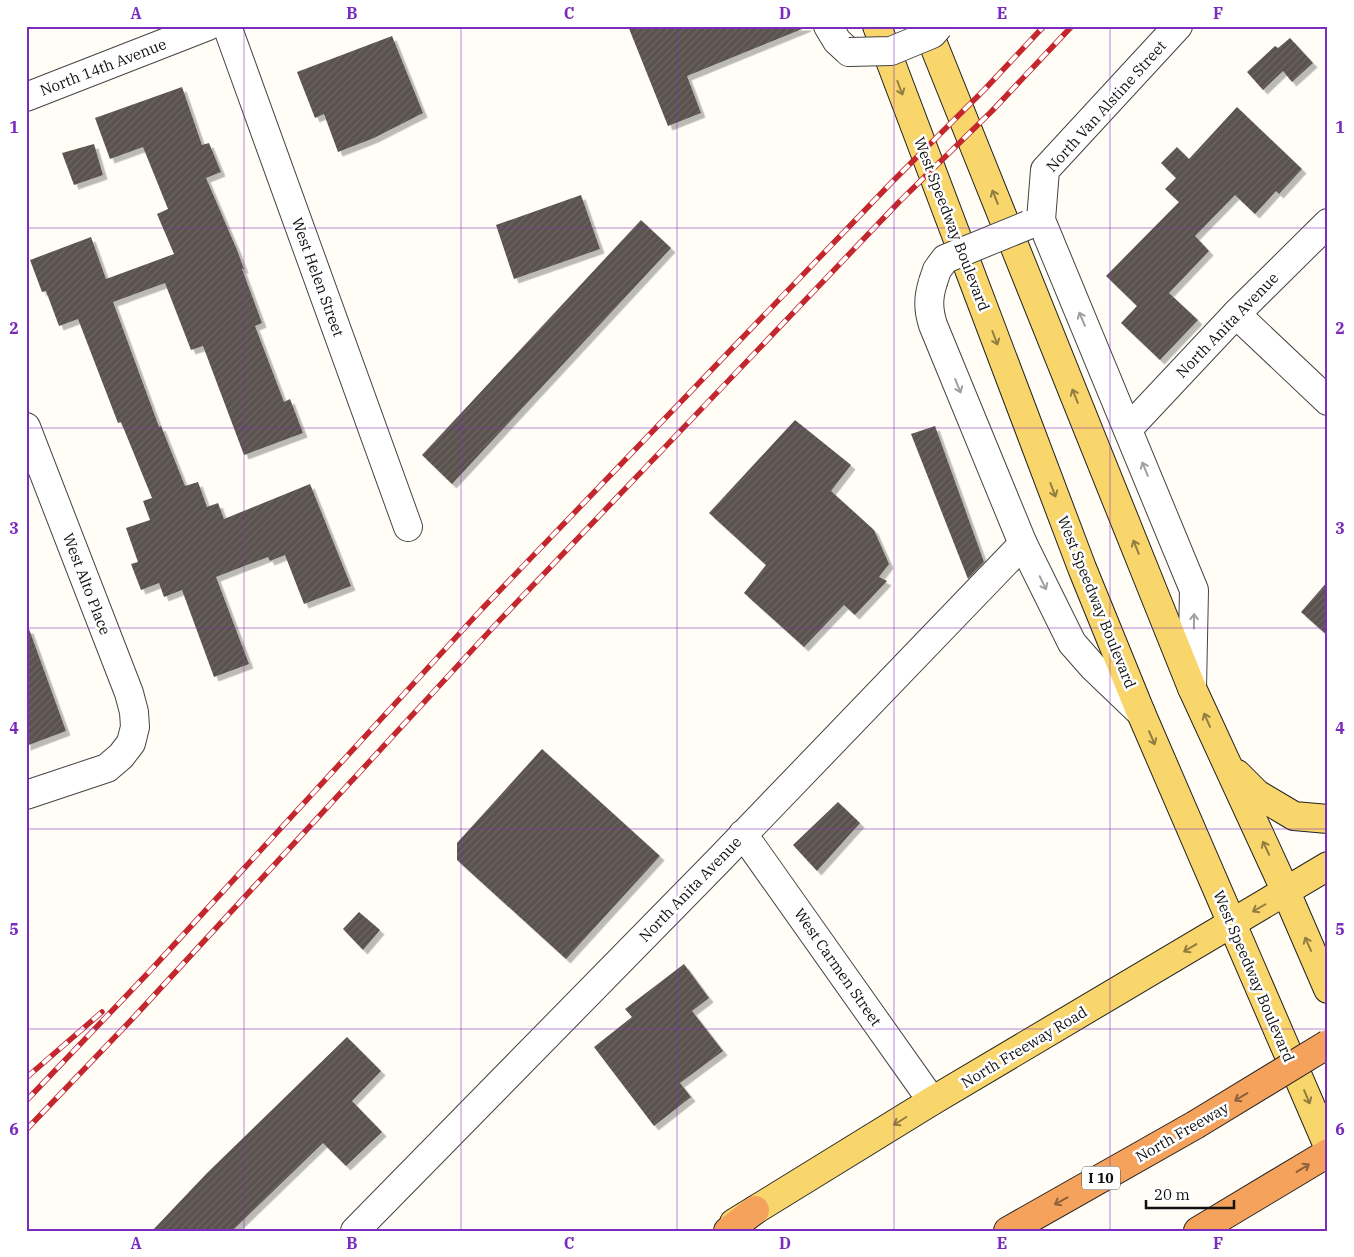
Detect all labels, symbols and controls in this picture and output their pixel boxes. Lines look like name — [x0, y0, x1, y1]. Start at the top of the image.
text: A — [130, 3, 142, 23]
text: B — [346, 3, 358, 23]
text: C — [564, 3, 574, 23]
text: D — [779, 3, 791, 23]
text: E — [997, 3, 1007, 23]
text: F — [1213, 3, 1223, 23]
street label: North 14th Avenue — [37, 34, 169, 100]
street label: North Van Alstine Street — [1042, 36, 1170, 176]
one-way arrow — [896, 80, 905, 95]
text: 1 — [9, 117, 19, 137]
text: 1 — [1335, 117, 1345, 137]
street label: West Speedway Boulevard — [910, 134, 994, 314]
one-way arrow — [989, 190, 999, 205]
street label: West Helen Street — [288, 215, 348, 339]
street label: North Anita Avenue — [1172, 268, 1282, 382]
one-way arrow — [1077, 312, 1087, 327]
text: 2 — [9, 318, 19, 338]
text: 2 — [1335, 318, 1345, 338]
one-way arrow — [991, 330, 1000, 345]
one-way arrow — [954, 378, 963, 393]
one-way arrow — [1070, 389, 1079, 404]
one-way arrow — [1140, 462, 1149, 477]
one-way arrow — [1049, 482, 1058, 497]
street label: West Speedway Boulevard — [1054, 513, 1140, 691]
text: 3 — [9, 518, 19, 538]
text: 3 — [1335, 518, 1345, 538]
street label: West Alto Place — [59, 530, 115, 638]
one-way arrow — [1130, 540, 1140, 555]
one-way arrow — [1038, 576, 1048, 591]
one-way arrow — [1189, 614, 1199, 630]
one-way arrow — [1201, 713, 1211, 728]
text: 4 — [9, 718, 19, 738]
text: 4 — [1335, 718, 1345, 738]
one-way arrow — [1148, 730, 1158, 745]
street label: North Anita Avenue — [635, 832, 745, 946]
one-way arrow — [1260, 841, 1270, 856]
street label: West Speedway Boulevard — [1209, 887, 1299, 1065]
one-way arrow — [1252, 903, 1267, 913]
street label: West Carmen Street — [790, 904, 886, 1030]
text: 5 — [9, 919, 19, 939]
text: 5 — [1335, 919, 1345, 939]
one-way arrow — [1303, 937, 1313, 952]
one-way arrow — [1184, 944, 1198, 954]
street label: North Freeway Road — [958, 1002, 1090, 1092]
one-way arrow — [1302, 1089, 1312, 1104]
one-way arrow — [1235, 1092, 1249, 1102]
street label: North Freeway — [1132, 1098, 1232, 1166]
one-way arrow — [894, 1116, 908, 1126]
text: 6 — [9, 1119, 19, 1139]
text: 6 — [1335, 1119, 1345, 1139]
one-way arrow — [1295, 1163, 1309, 1173]
road number: I 10 — [1082, 1166, 1120, 1190]
scale bar — [1146, 1177, 1234, 1209]
text: 20 m — [1154, 1185, 1190, 1204]
one-way arrow — [1053, 1196, 1068, 1206]
text: A — [130, 1233, 142, 1253]
text: B — [346, 1233, 358, 1253]
text: C — [564, 1233, 574, 1253]
text: D — [779, 1233, 791, 1253]
text: E — [997, 1233, 1007, 1253]
text: F — [1213, 1233, 1223, 1253]

